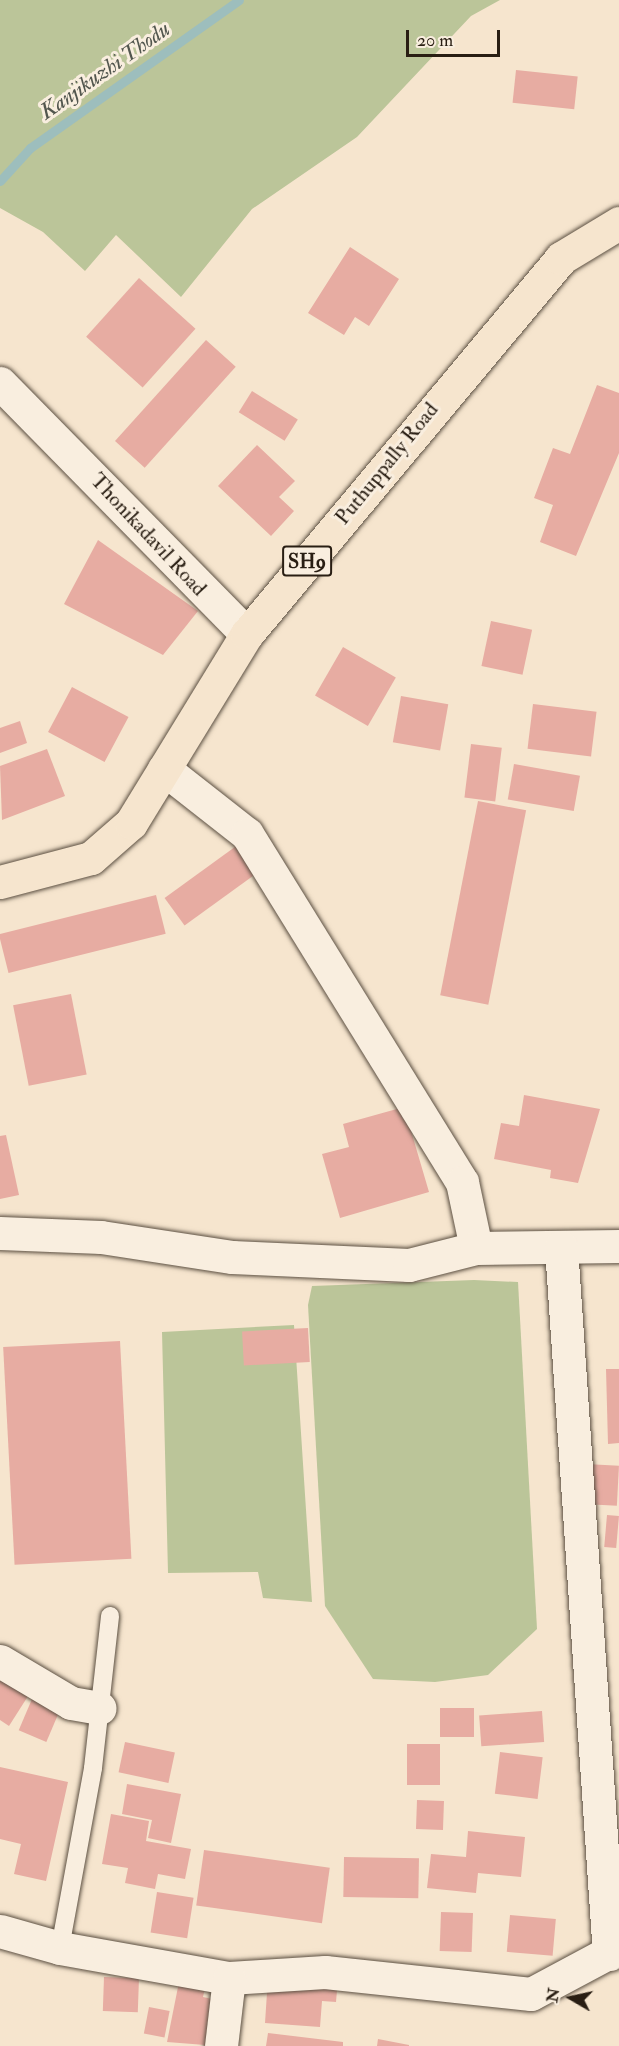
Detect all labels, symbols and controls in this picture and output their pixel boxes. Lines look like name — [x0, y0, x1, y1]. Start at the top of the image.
water label: Kanjikuzhi Thodu — [35, 16, 175, 126]
scale bar — [409, 18, 504, 56]
text: 20 m — [417, 29, 453, 52]
street label: Puthuppally Road — [330, 398, 444, 530]
street label: Thonikadavil Road — [85, 468, 211, 602]
road number: SH9 — [282, 544, 332, 578]
north arrow — [541, 1968, 601, 2028]
text: N — [542, 1987, 564, 2004]

